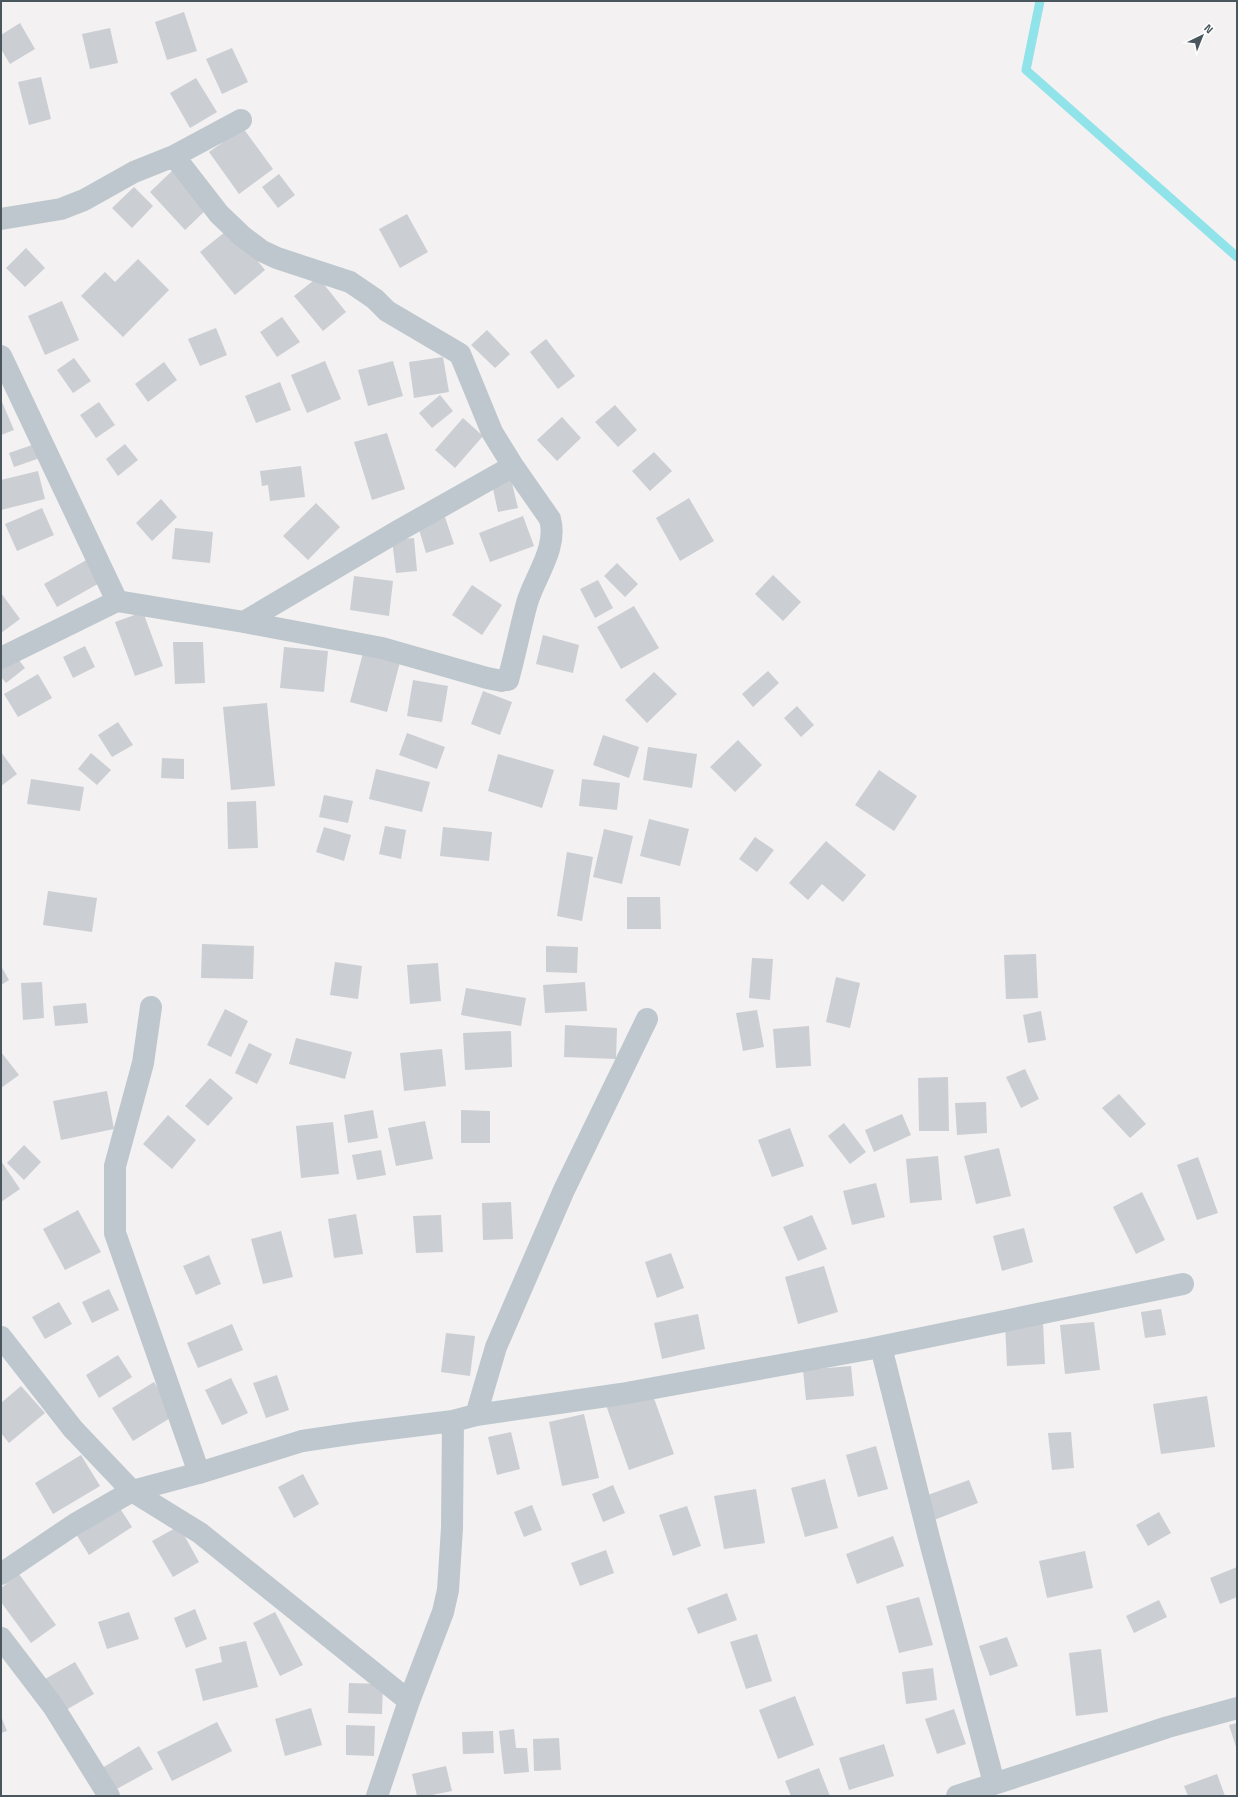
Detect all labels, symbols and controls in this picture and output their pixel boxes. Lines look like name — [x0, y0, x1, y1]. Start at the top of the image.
north arrow — [1182, 16, 1222, 56]
text: N — [1201, 20, 1217, 37]

